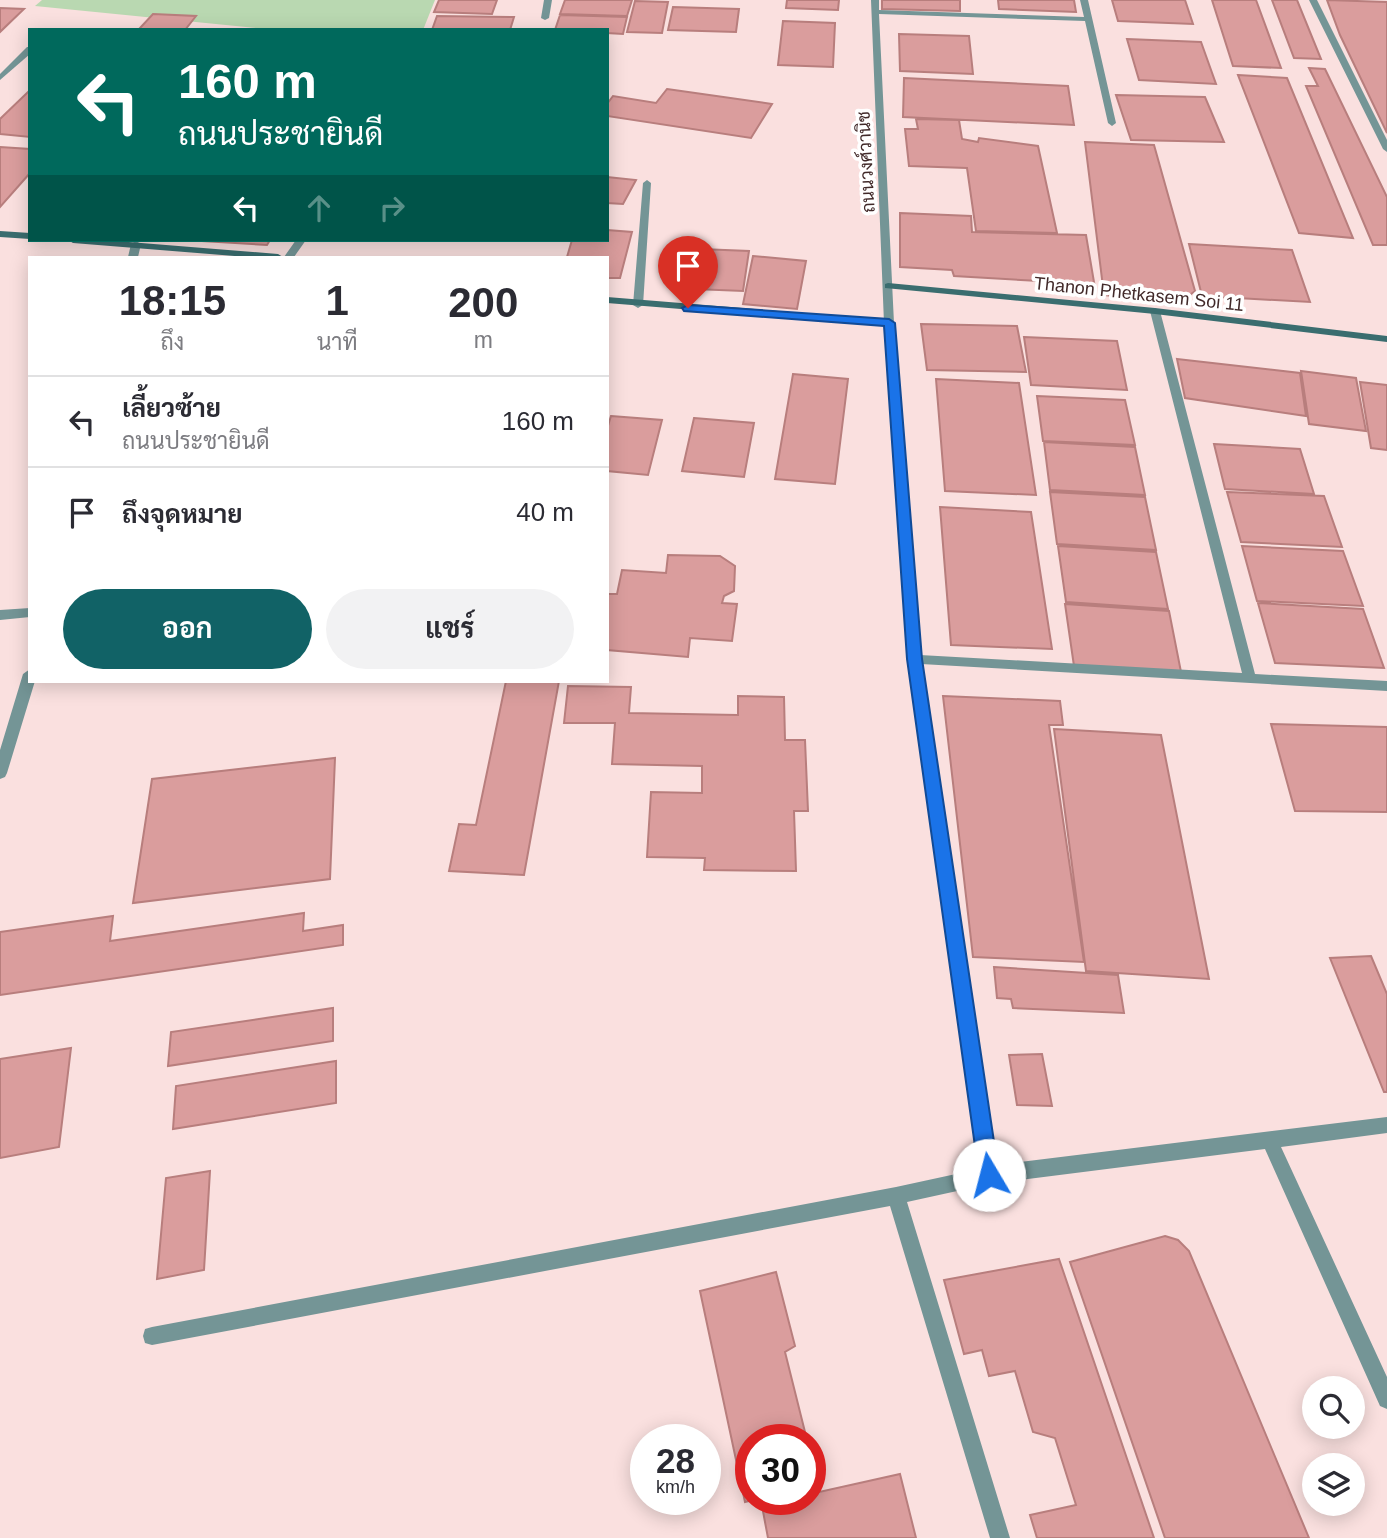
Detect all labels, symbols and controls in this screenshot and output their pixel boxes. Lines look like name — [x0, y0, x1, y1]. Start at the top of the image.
text: 160 m — [178, 54, 317, 108]
icon: left — [63, 56, 154, 147]
street label: ถนนวงศ์วานิช — [850, 110, 879, 214]
text: ถนนประชายินดี — [178, 116, 383, 152]
icon: left — [227, 189, 265, 227]
icon: ahead — [300, 189, 338, 227]
icon: right — [373, 189, 411, 227]
pin — [658, 236, 718, 308]
icon: arrive — [669, 247, 707, 285]
street label: Thanon Phetkasem Soi 11 — [1033, 273, 1245, 315]
text: 18:15 — [119, 277, 226, 324]
text: 1 — [325, 277, 349, 324]
text: 200 — [448, 279, 518, 326]
text: m — [474, 327, 493, 353]
text: ถึง — [160, 329, 184, 355]
text: นาที — [317, 329, 358, 355]
text: เลี้ยวซ้าย — [122, 393, 221, 423]
icon: left — [63, 403, 101, 441]
text: 160 m — [502, 406, 574, 436]
text: ถนนประชายินดี — [122, 428, 270, 454]
icon: arrive — [63, 494, 101, 532]
text: 40 m — [516, 497, 574, 527]
text: ถึงจุดหมาย — [122, 499, 243, 529]
button: ออก — [63, 589, 312, 669]
button: แชร์ — [326, 589, 574, 669]
position arrow — [952, 1138, 1026, 1212]
map controls — [1302, 1376, 1365, 1516]
button: search — [1302, 1376, 1365, 1439]
speed limit sign: 30 — [735, 1424, 826, 1515]
text: 28 — [656, 1441, 695, 1480]
button: layers — [1302, 1453, 1365, 1516]
text: km/h — [656, 1477, 695, 1497]

